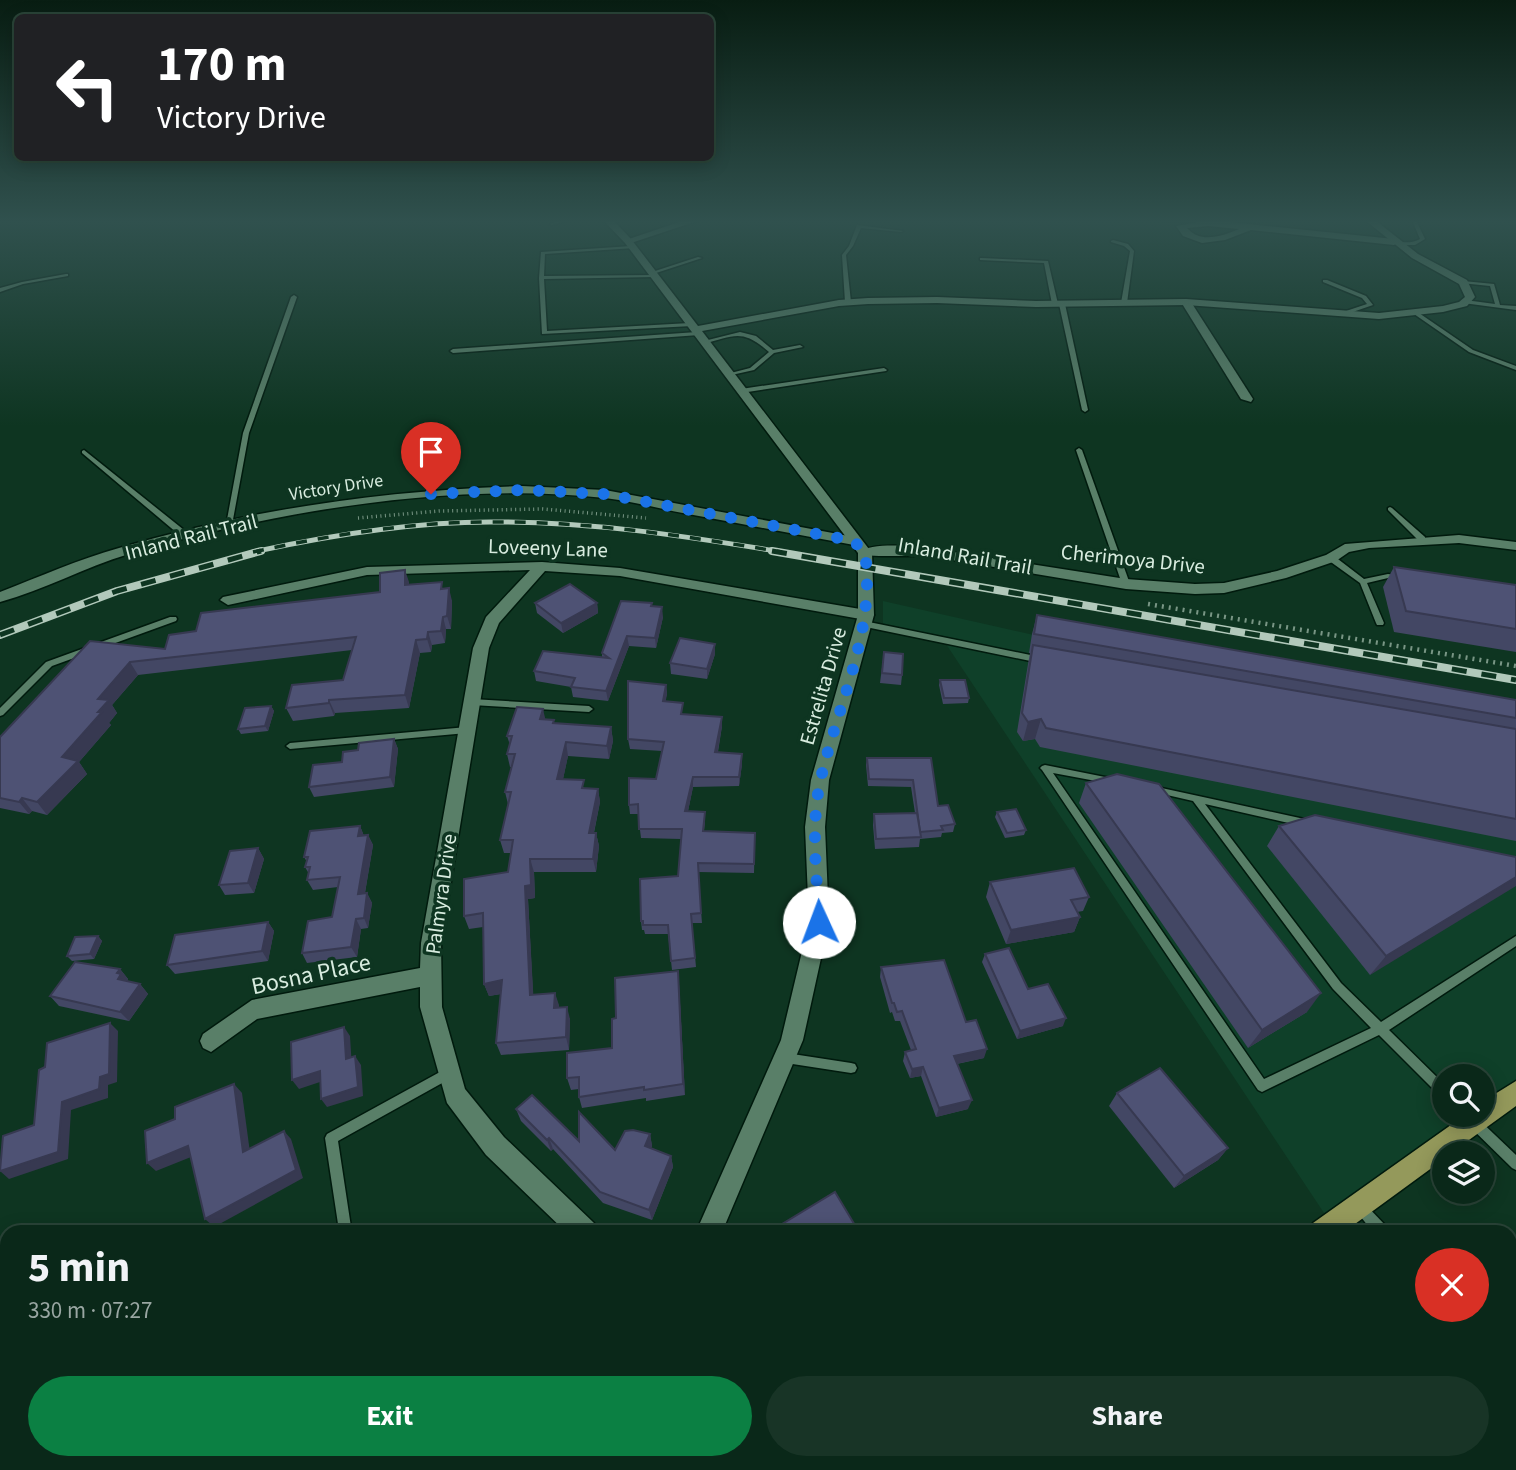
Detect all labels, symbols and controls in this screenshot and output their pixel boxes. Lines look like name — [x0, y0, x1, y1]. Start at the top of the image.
text: 170 m — [157, 30, 286, 100]
icon: left — [42, 42, 133, 133]
text: Victory Drive — [157, 95, 326, 141]
pin — [401, 422, 461, 494]
icon: arrive — [412, 433, 450, 471]
street label: Victory Drive — [287, 468, 385, 507]
street label: Inland Rail Trail — [122, 506, 260, 568]
street label: Inland Rail Trail — [896, 529, 1034, 583]
street label: Loveeny Lane — [488, 531, 608, 565]
street label: Cherimoya Drive — [1059, 537, 1207, 581]
street label: Estrelita Drive — [792, 623, 854, 749]
street label: Palmyra Drive — [418, 832, 464, 956]
position arrow — [782, 885, 856, 959]
street label: Bosna Place — [248, 945, 374, 1004]
map controls — [1432, 1064, 1495, 1204]
button: search — [1432, 1064, 1495, 1127]
button: layers — [1432, 1141, 1495, 1204]
text: 5 min — [28, 1238, 130, 1298]
button: close — [1415, 1248, 1489, 1322]
text: 330 m · 07:27 — [28, 1294, 152, 1327]
button: Exit — [28, 1376, 752, 1456]
button: Share — [766, 1376, 1489, 1456]

